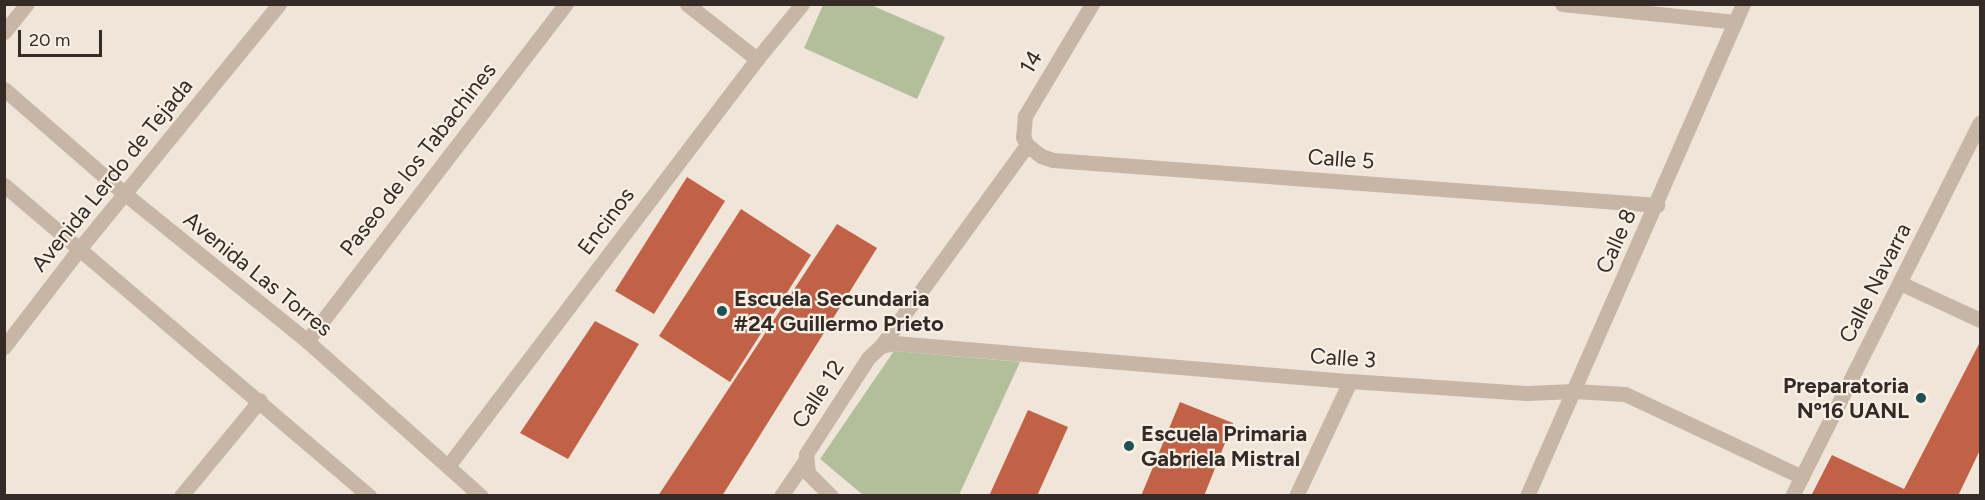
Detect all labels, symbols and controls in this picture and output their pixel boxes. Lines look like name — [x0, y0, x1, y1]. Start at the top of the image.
scale bar — [21, 18, 105, 56]
text: 20 m — [29, 29, 70, 51]
street label: 14 — [1014, 45, 1048, 79]
street label: Paseo de los Tabachines — [334, 57, 502, 261]
street label: Avenida Lerdo de Tejada — [26, 73, 198, 277]
street label: Calle 5 — [1307, 144, 1375, 174]
street label: Encinos — [572, 182, 640, 260]
street label: Calle 8 — [1590, 205, 1642, 277]
street label: Avenida Las Torres — [178, 206, 338, 342]
street label: Calle Navarra — [1834, 219, 1916, 347]
place label: Escuela Secundaria #24 Guillermo Prieto — [734, 285, 944, 336]
marker: Escuela Secundaria #24 Guillermo Prieto — [715, 304, 729, 318]
street label: Calle 3 — [1309, 343, 1377, 373]
street label: Calle 12 — [786, 355, 850, 433]
place label: Preparatoria Nº16 UANL — [1783, 372, 1909, 424]
marker: Preparatoria Nº16 UANL — [1914, 391, 1928, 405]
place label: Escuela Primaria Gabriela Mistral — [1141, 420, 1307, 472]
marker: Escuela Primaria Gabriela Mistral — [1122, 439, 1136, 453]

